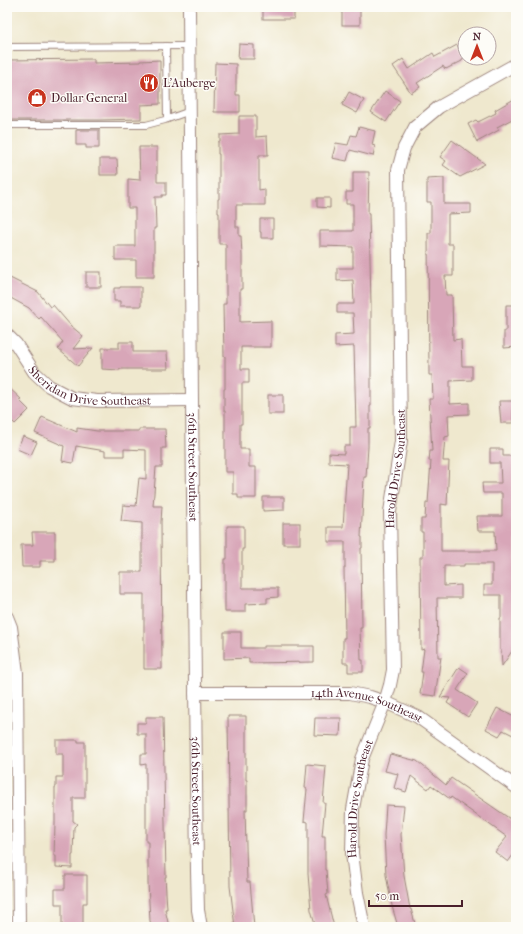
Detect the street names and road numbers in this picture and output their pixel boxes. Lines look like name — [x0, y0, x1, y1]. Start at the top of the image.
street label: Sheridan Drive Southeast — [25, 364, 152, 408]
street label: Harold Drive Southeast — [383, 408, 408, 529]
street label: 36th Street Southeast — [185, 412, 200, 523]
street label: 14th Avenue Southeast — [311, 686, 427, 726]
street label: 36th Street Southeast — [189, 736, 204, 846]
street label: Harold Drive Southeast — [344, 737, 376, 859]

